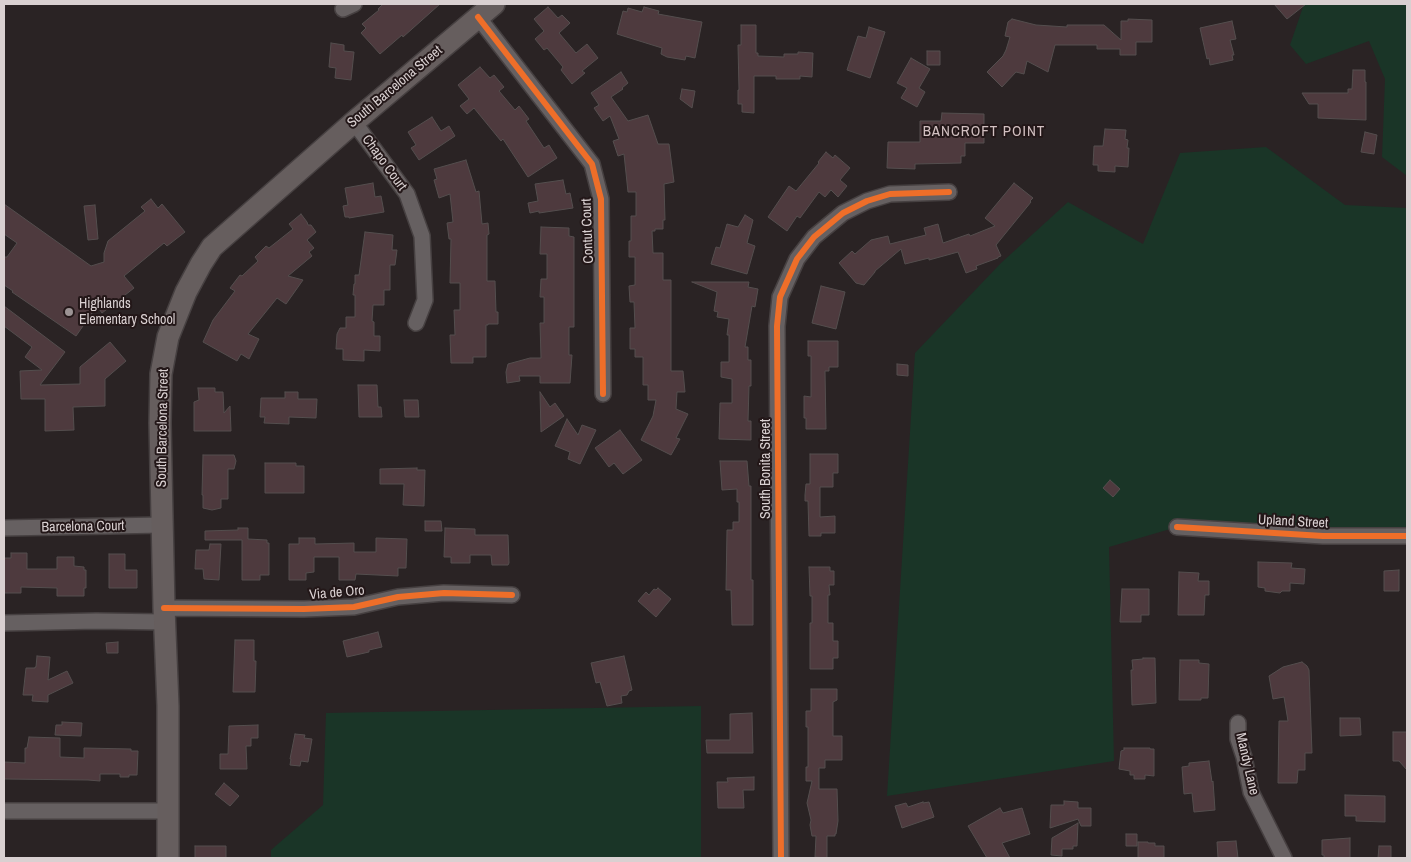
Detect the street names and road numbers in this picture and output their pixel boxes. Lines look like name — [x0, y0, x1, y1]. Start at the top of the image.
street label: South Barcelona Street — [344, 42, 446, 132]
street label: Chapo Court — [358, 132, 410, 194]
street label: Contut Court — [578, 198, 598, 264]
street label: South Barcelona Street — [154, 369, 172, 487]
street label: South Bonita Street — [758, 419, 774, 519]
street label: Upland Street — [1258, 512, 1328, 532]
street label: Barcelona Court — [41, 518, 125, 536]
street label: Via de Oro — [309, 582, 365, 604]
street label: Mandy Lane — [1232, 731, 1262, 797]

